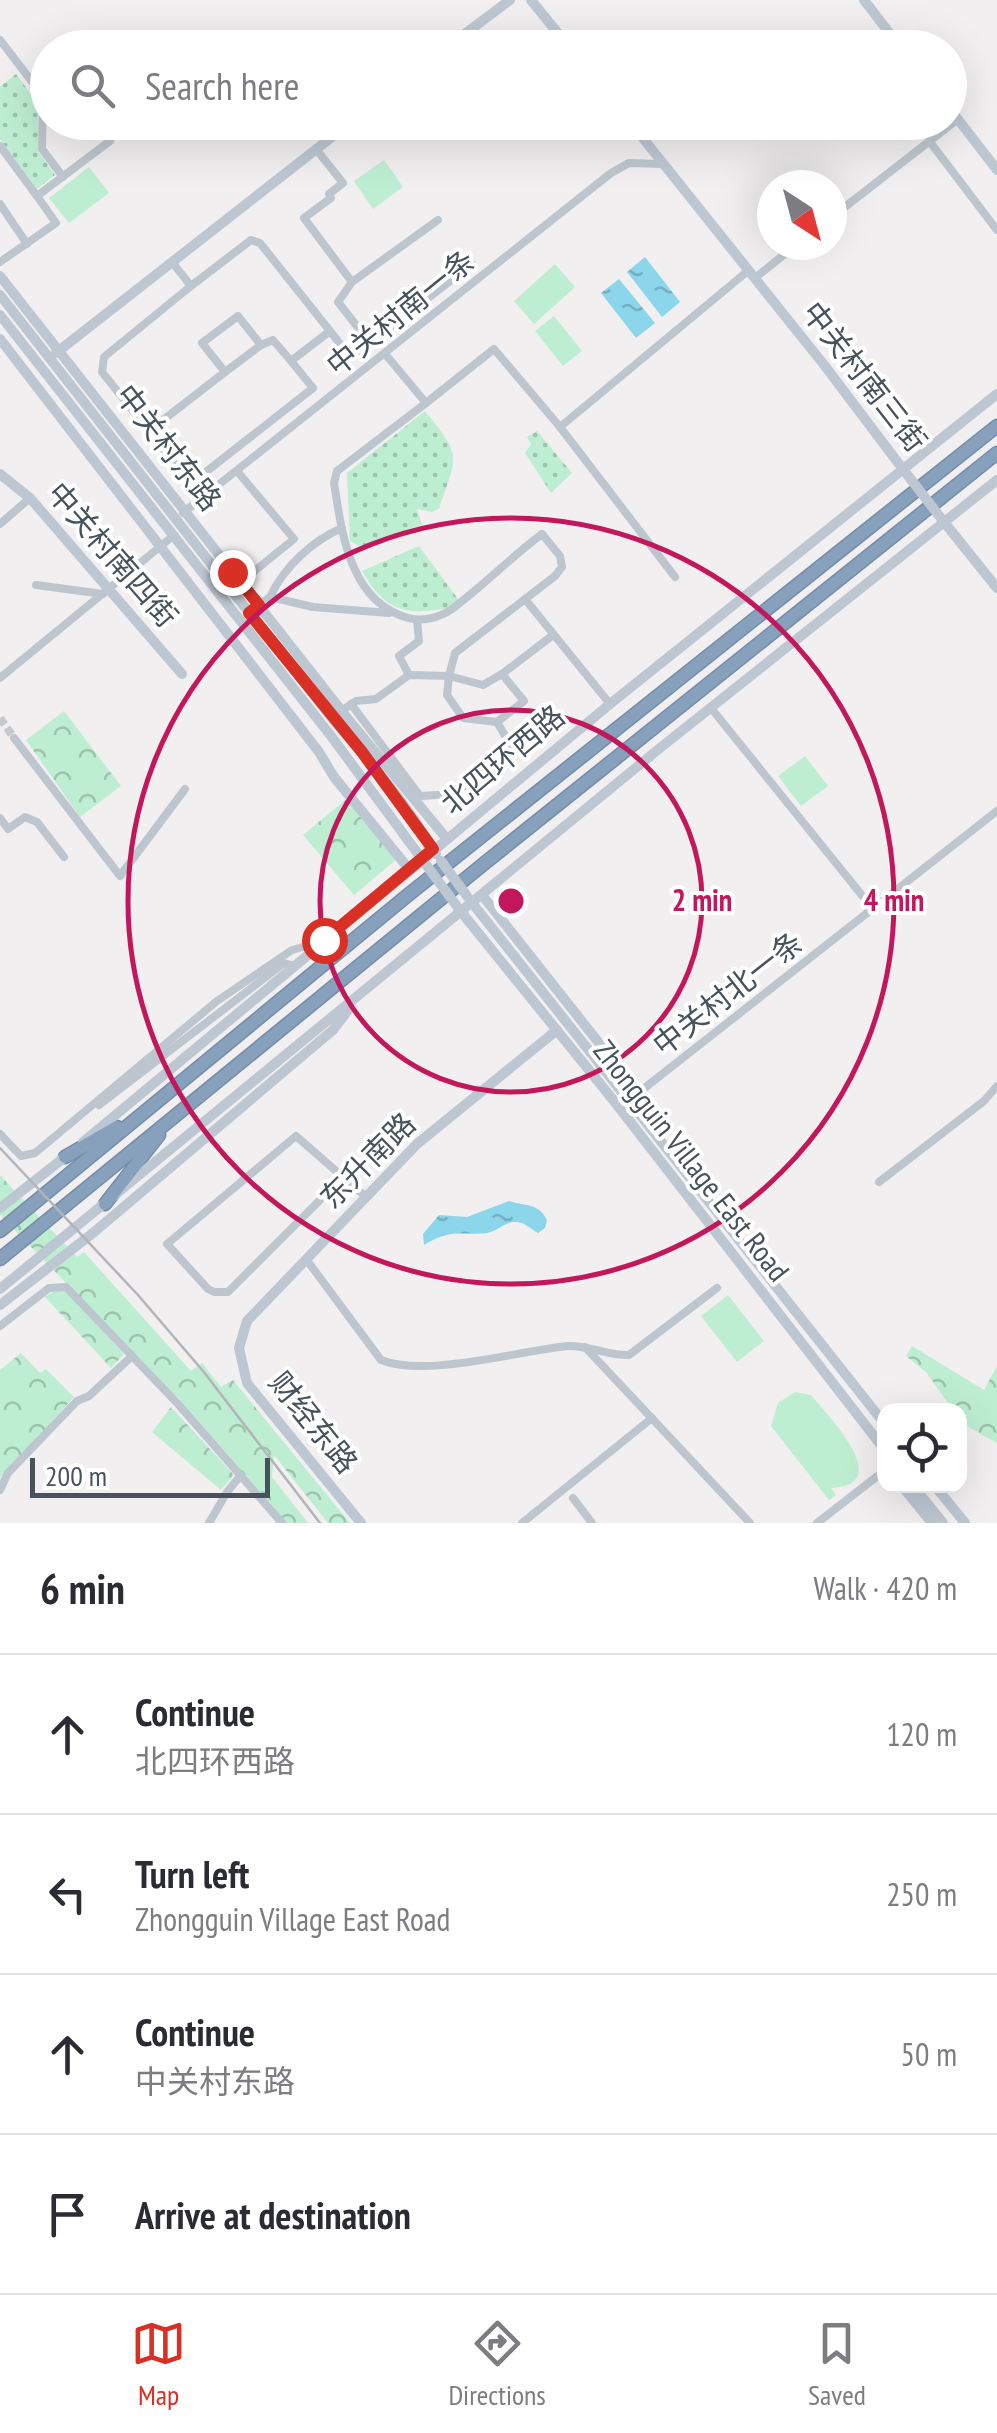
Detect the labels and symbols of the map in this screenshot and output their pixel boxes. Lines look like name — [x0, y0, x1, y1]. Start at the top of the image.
north arrow — [757, 170, 847, 260]
street label: 中关村南一条 — [318, 240, 482, 384]
street label: 中关村南三街 — [794, 293, 936, 459]
street label: 中关村东路 — [108, 376, 231, 518]
street label: 中关村南四街 — [39, 473, 187, 635]
route end — [210, 550, 256, 596]
street label: 北四环西路 — [432, 696, 572, 822]
text: 2 min — [672, 880, 732, 919]
text: 4 min — [864, 880, 924, 919]
centre of rings — [493, 883, 529, 919]
route start — [302, 918, 348, 964]
street label: 中关村北一条 — [644, 922, 810, 1064]
street label: Zhongguin Village East Road — [586, 1032, 799, 1289]
street label: 东升南路 — [311, 1104, 423, 1216]
street label: 财经东路 — [261, 1363, 367, 1481]
scale bar — [30, 1453, 270, 1498]

